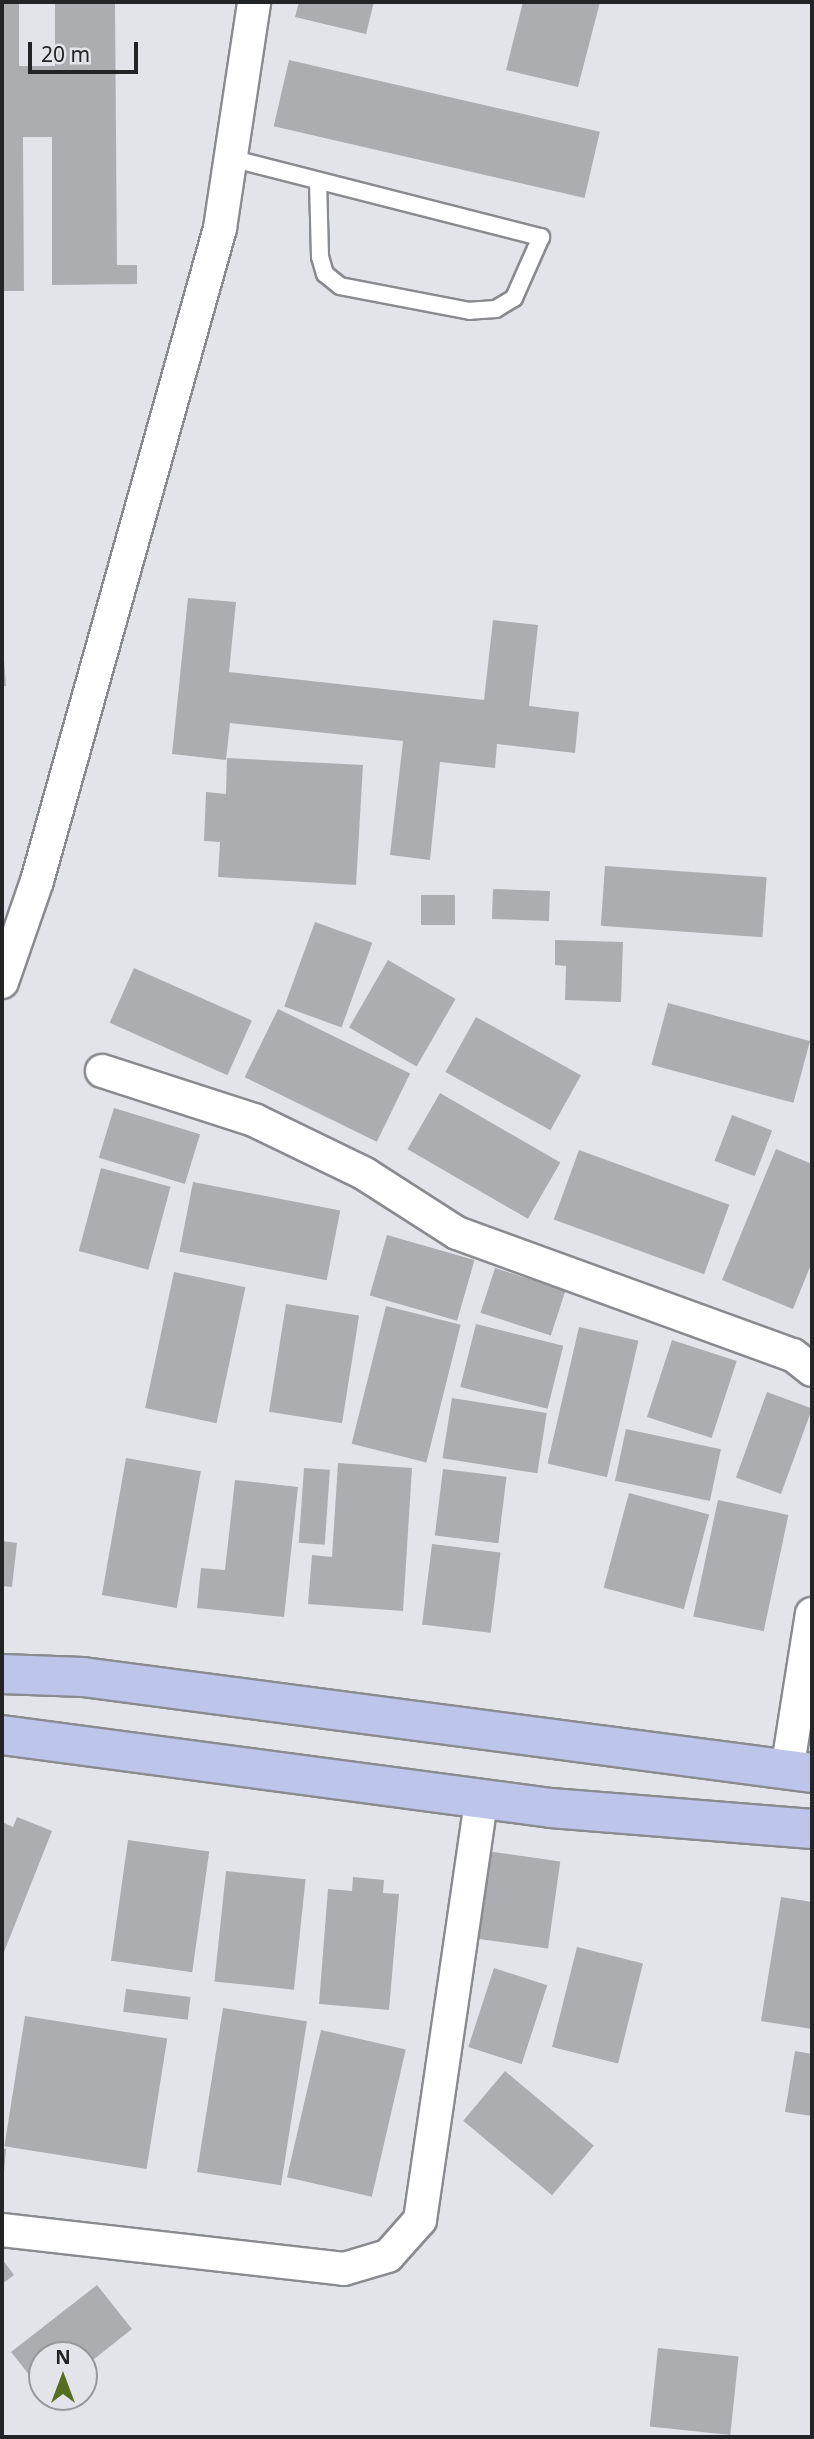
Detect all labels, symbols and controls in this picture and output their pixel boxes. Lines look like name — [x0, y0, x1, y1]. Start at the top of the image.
scale bar — [32, 28, 142, 72]
text: 20 m — [41, 40, 90, 68]
north arrow — [28, 2341, 98, 2411]
text: N — [55, 2344, 71, 2370]

